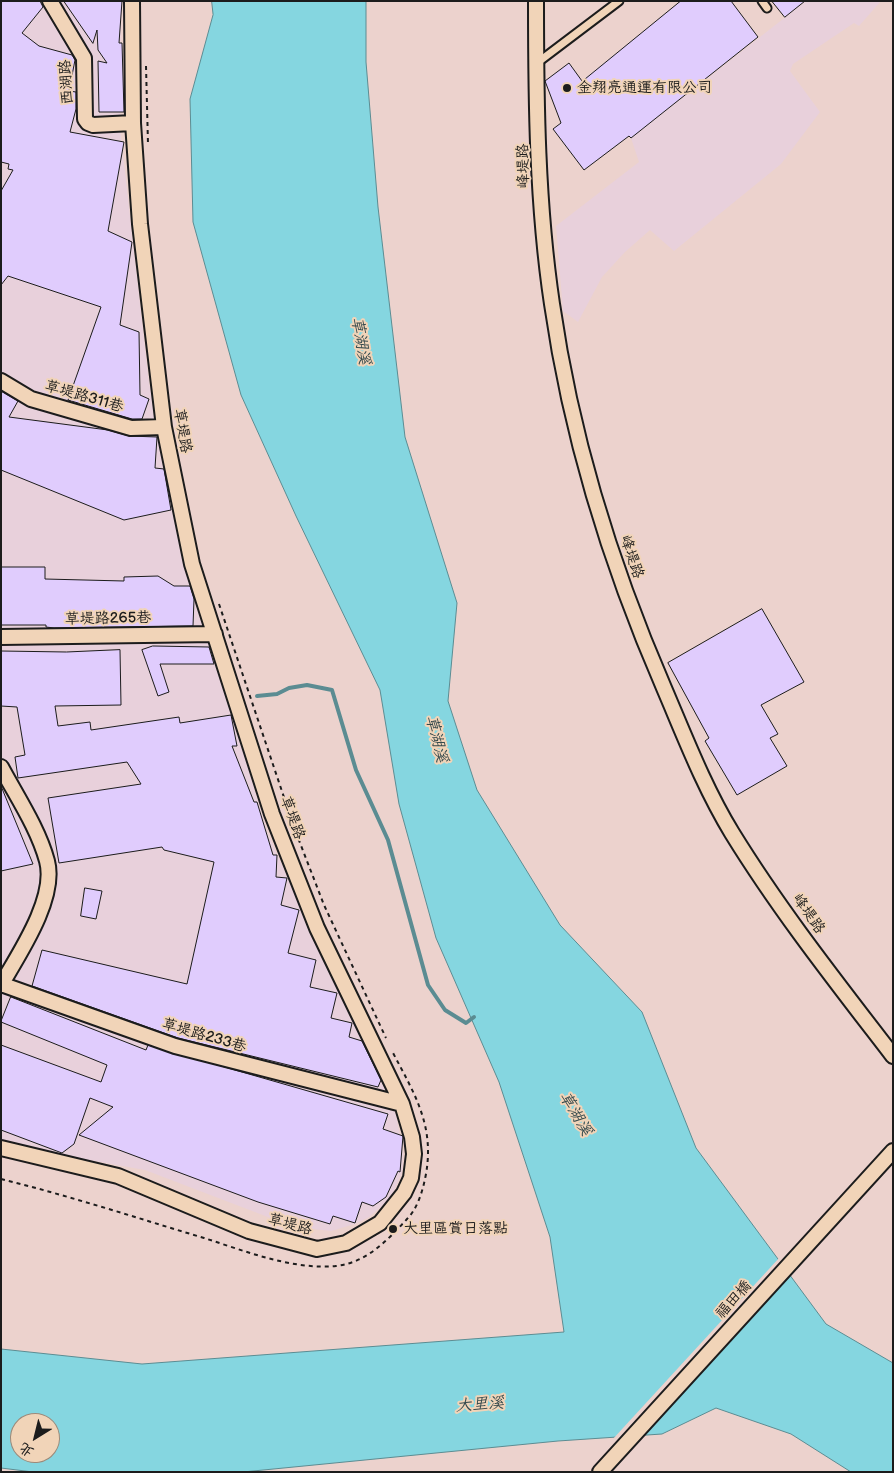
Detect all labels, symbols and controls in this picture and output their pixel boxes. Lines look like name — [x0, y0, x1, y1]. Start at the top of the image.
street label: 西湖路 — [56, 59, 78, 105]
place label: 金翔亮通運有限公司 — [577, 79, 712, 97]
marker: 金翔亮通運有限公司 — [561, 82, 573, 94]
street label: 峰堤路 — [515, 143, 533, 189]
water label: 草湖溪 — [346, 316, 374, 366]
street label: 草堤路311巷 — [43, 377, 125, 417]
street label: 草堤路 — [169, 407, 195, 455]
street label: 峰堤路 — [615, 533, 647, 581]
street label: 草堤路265巷 — [65, 609, 151, 629]
water label: 草湖溪 — [421, 713, 451, 765]
street label: 草堤路 — [276, 794, 308, 842]
street label: 峰堤路 — [788, 890, 828, 938]
street label: 草堤路233巷 — [160, 1015, 248, 1057]
water label: 草湖溪 — [554, 1088, 596, 1140]
street label: 草堤路 — [266, 1210, 314, 1240]
place label: 大里區賞日落點 — [403, 1220, 508, 1238]
marker: 大里區賞日落點 — [387, 1223, 399, 1235]
street label: 福田橋 — [712, 1277, 756, 1323]
water label: 大里溪 — [455, 1394, 505, 1416]
north arrow — [10, 1413, 60, 1463]
text: 北 — [16, 1439, 37, 1461]

